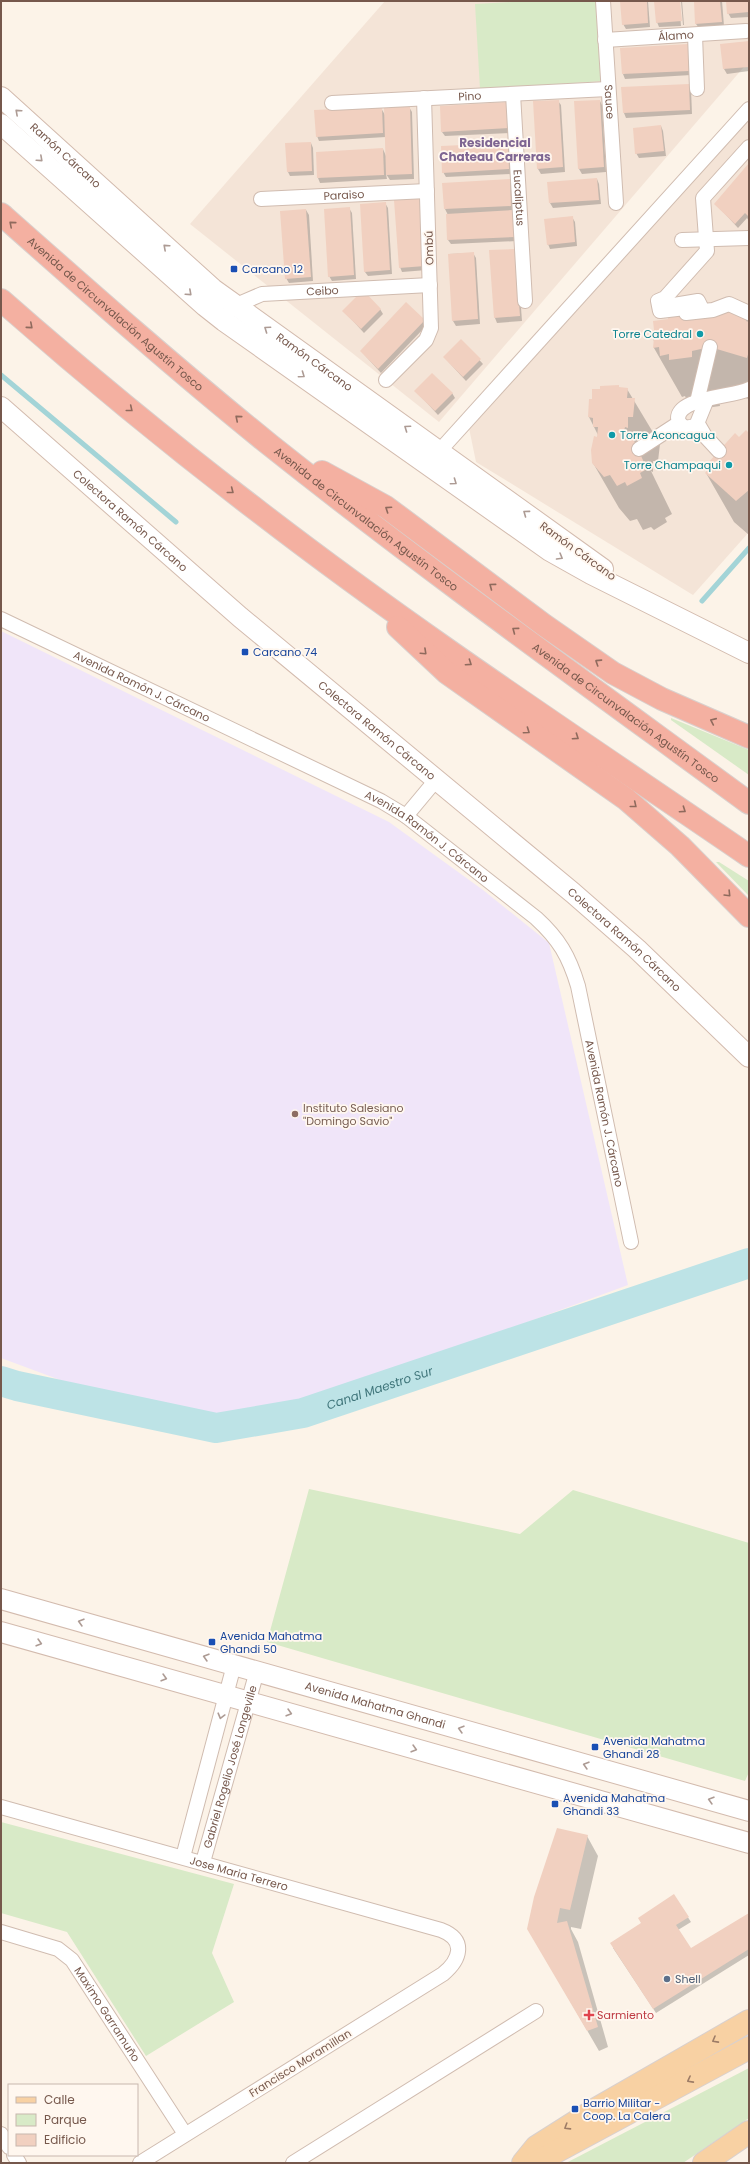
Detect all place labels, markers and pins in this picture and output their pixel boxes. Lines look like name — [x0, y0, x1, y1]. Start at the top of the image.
place label: Carcano 12 — [242, 261, 303, 277]
marker: Carcano 12 — [229, 264, 239, 274]
place label: Torre Catedral — [613, 326, 692, 342]
marker: Torre Catedral — [695, 329, 705, 339]
place label: Torre Aconcagua — [620, 427, 715, 443]
marker: Torre Aconcagua — [607, 430, 617, 440]
place label: Torre Champaqui — [624, 457, 721, 473]
marker: Torre Champaqui — [724, 460, 734, 470]
place label: Carcano 74 — [253, 644, 317, 660]
marker: Carcano 74 — [240, 647, 250, 657]
place label: Instituto Salesiano "Domingo Savio" — [303, 1100, 404, 1129]
marker: Instituto Salesiano "Domingo Savio" — [290, 1109, 300, 1119]
place label: Avenida Mahatma Ghandi 50 — [220, 1628, 322, 1657]
marker: Avenida Mahatma Ghandi 50 — [207, 1637, 217, 1647]
place label: Avenida Mahatma Ghandi 28 — [603, 1733, 705, 1762]
marker: Avenida Mahatma Ghandi 28 — [590, 1742, 600, 1752]
place label: Avenida Mahatma Ghandi 33 — [563, 1790, 665, 1819]
marker: Avenida Mahatma Ghandi 33 — [550, 1799, 560, 1809]
place label: Shell — [675, 1971, 701, 1987]
marker: Shell — [662, 1974, 672, 1984]
place label: Sarmiento — [597, 2007, 654, 2023]
marker: Sarmiento — [584, 2010, 594, 2020]
place label: Barrio Militar - Coop. La Calera — [583, 2095, 670, 2124]
marker: Barrio Militar - Coop. La Calera — [570, 2104, 580, 2114]

